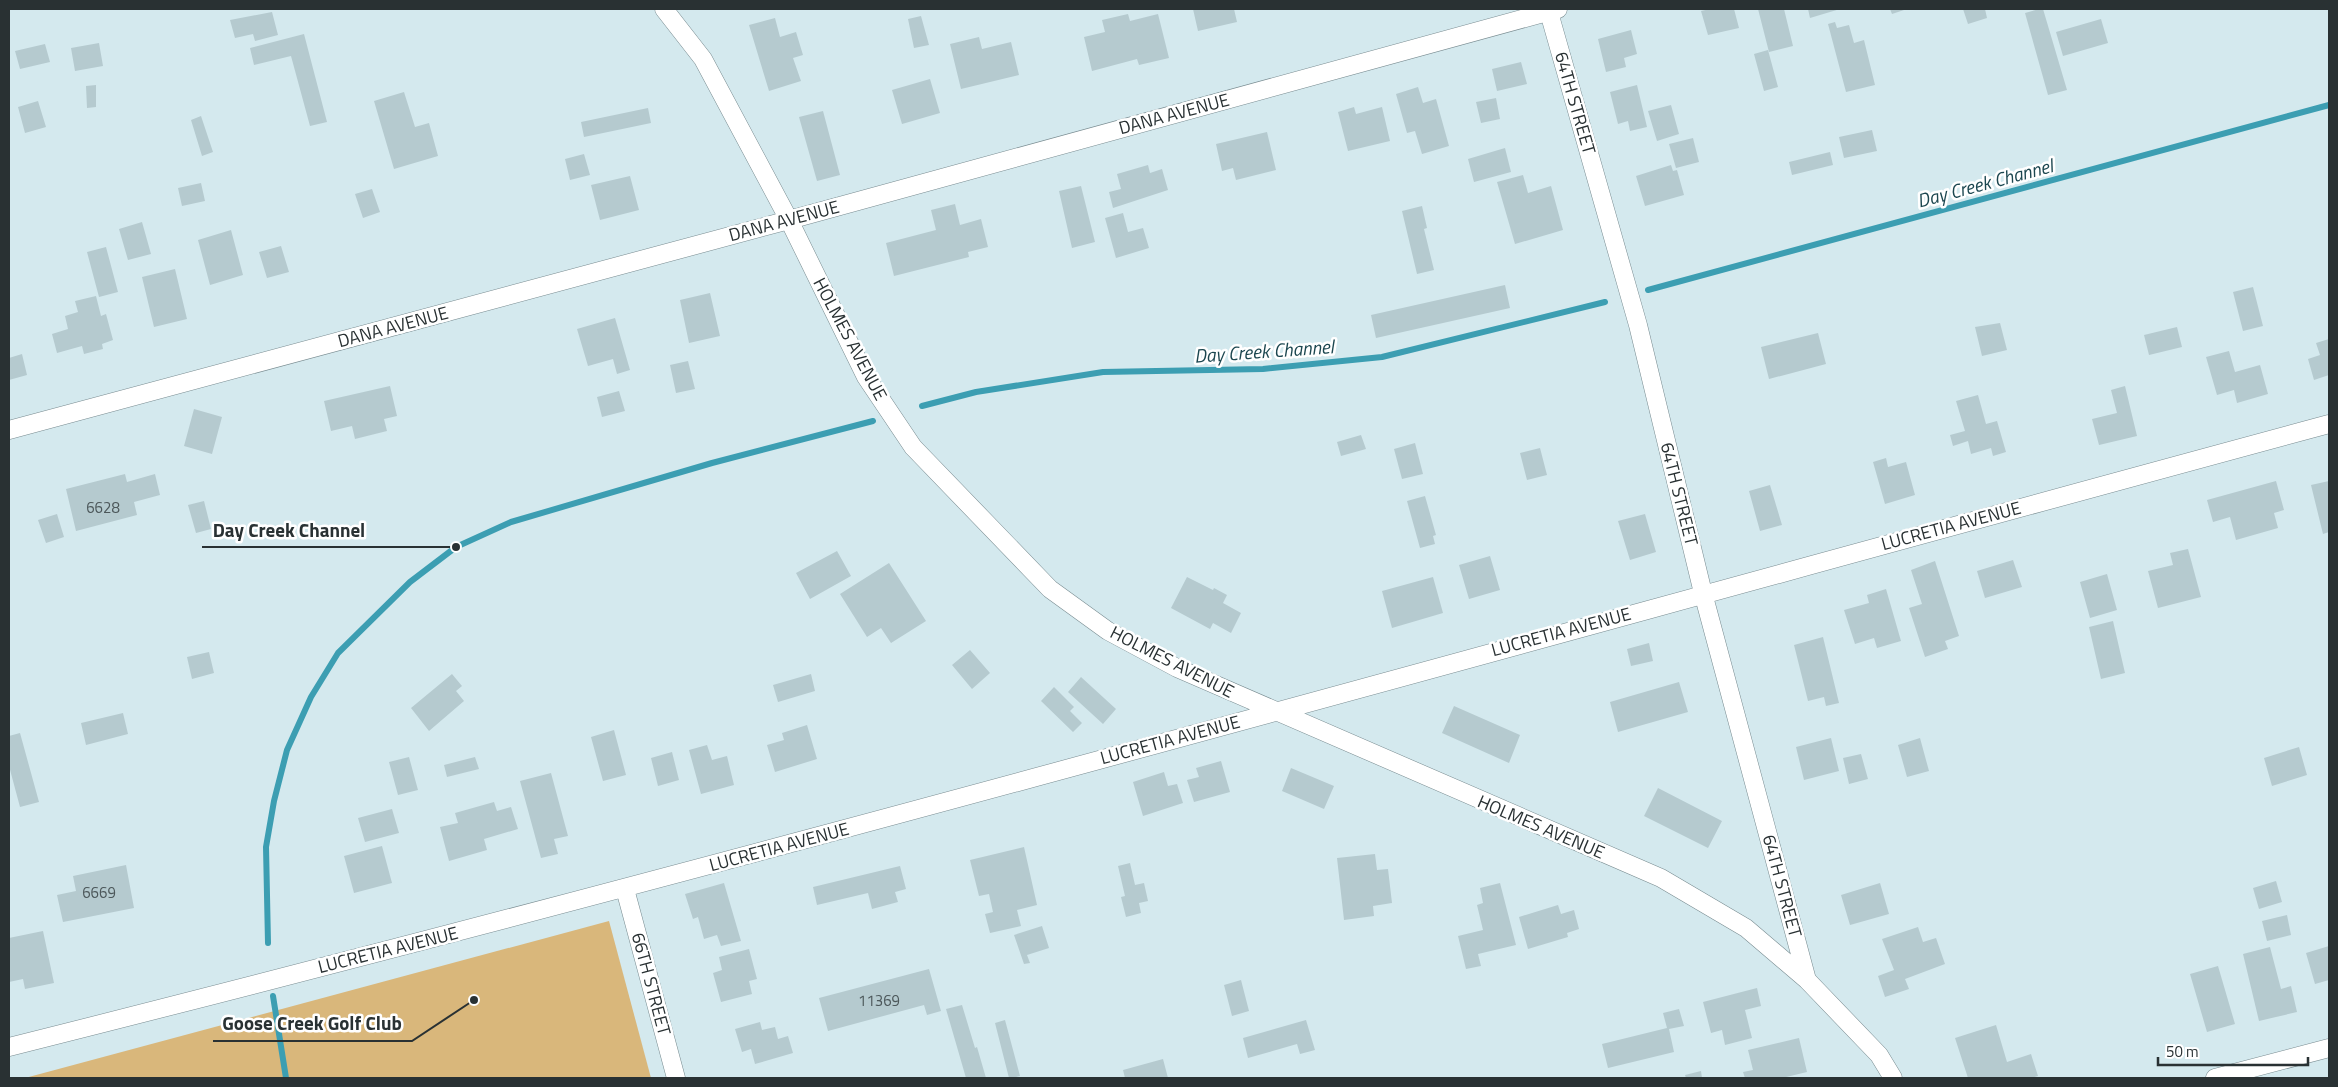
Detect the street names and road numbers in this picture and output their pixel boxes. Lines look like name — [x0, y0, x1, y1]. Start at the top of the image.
street label: 64TH STREET — [1548, 48, 1603, 158]
street label: DANA AVENUE — [1116, 86, 1232, 141]
street label: DANA AVENUE — [726, 193, 842, 248]
street label: HOLMES AVENUE — [807, 272, 894, 405]
street label: DANA AVENUE — [335, 299, 451, 354]
street label: 64TH STREET — [1654, 439, 1705, 549]
street label: LUCRETIA AVENUE — [1878, 494, 2024, 557]
street label: LUCRETIA AVENUE — [1488, 600, 1634, 663]
street label: HOLMES AVENUE — [1106, 619, 1239, 704]
street label: LUCRETIA AVENUE — [1097, 708, 1243, 771]
street label: HOLMES AVENUE — [1473, 788, 1609, 866]
street label: LUCRETIA AVENUE — [706, 815, 852, 878]
street label: 64TH STREET — [1756, 831, 1809, 941]
street label: LUCRETIA AVENUE — [315, 919, 461, 980]
street label: 66TH STREET — [625, 929, 678, 1039]

